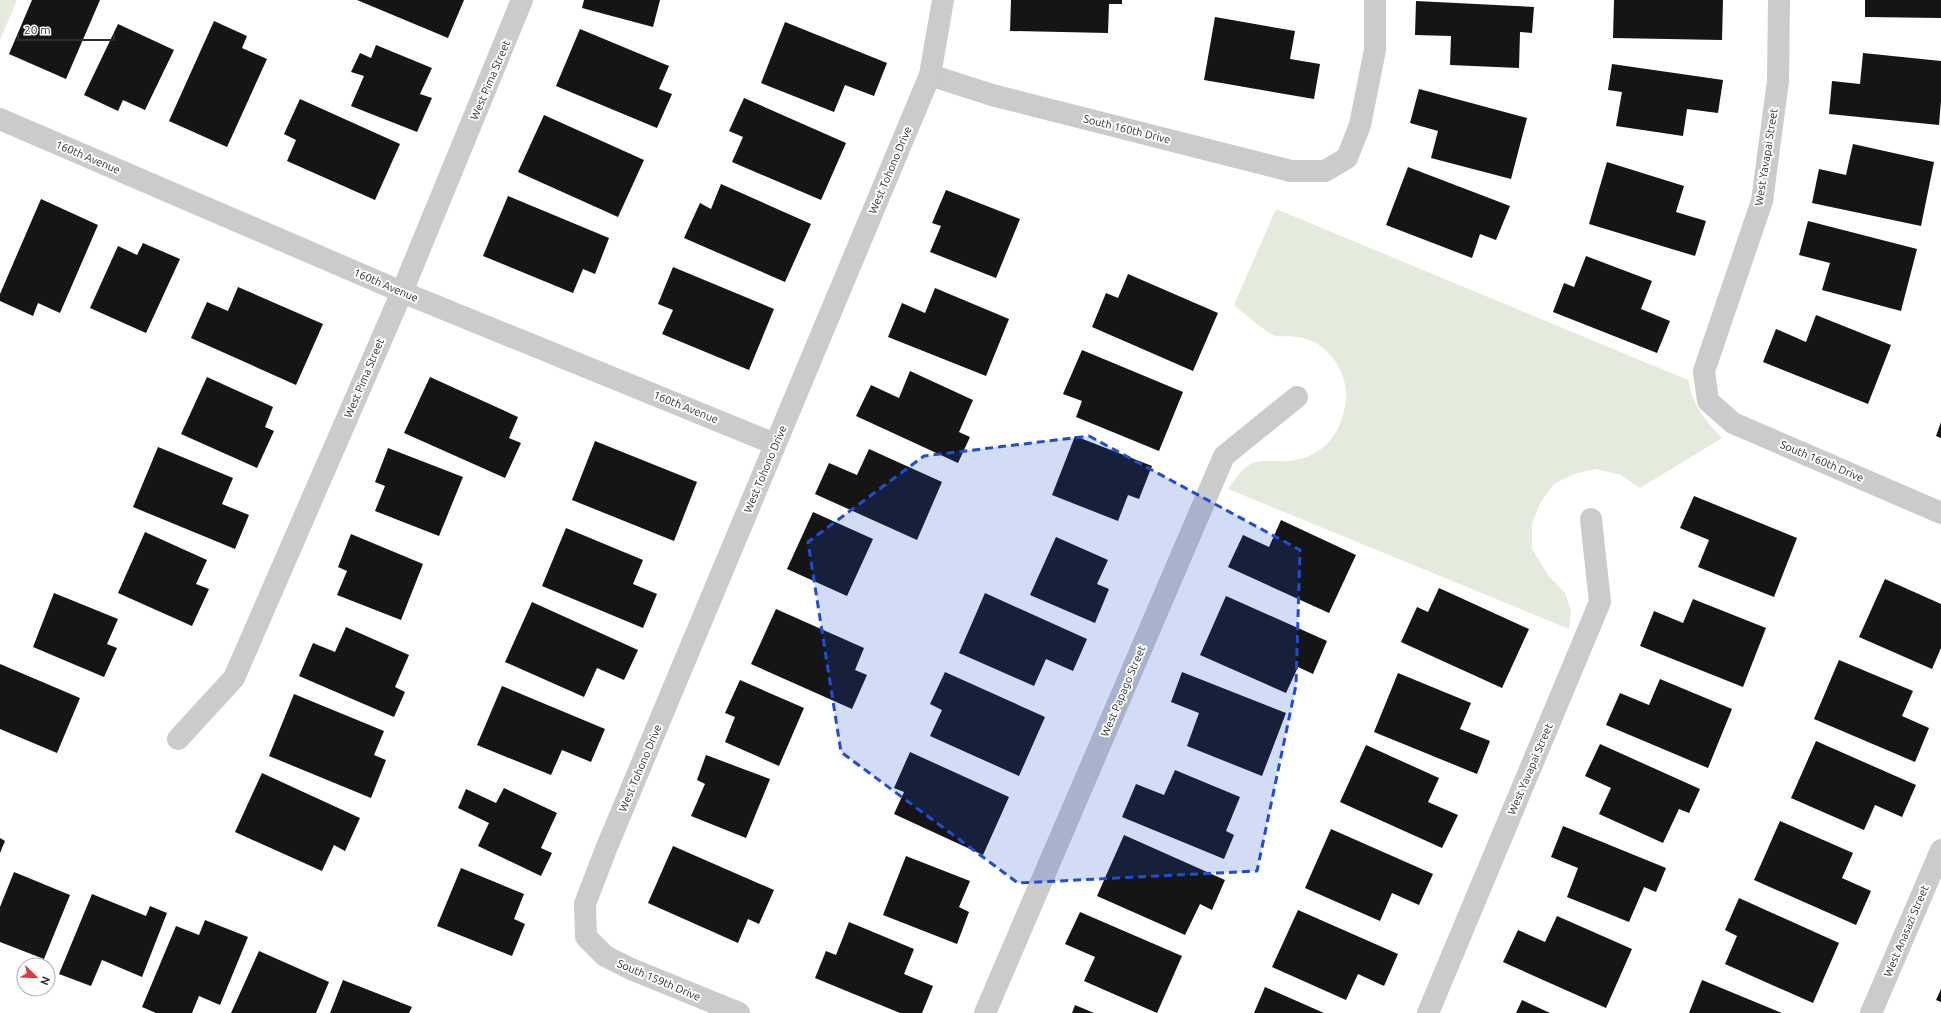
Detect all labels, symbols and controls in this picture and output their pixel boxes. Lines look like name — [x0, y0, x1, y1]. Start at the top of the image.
scale bar — [18, 16, 114, 42]
text: 20 m — [24, 23, 51, 36]
street label: West Pima Street — [468, 38, 512, 122]
street label: West Yavapai Street — [1752, 107, 1780, 207]
street label: South 160th Drive — [1082, 112, 1172, 146]
street label: West Tohono Drive — [866, 125, 914, 215]
street label: 160th Avenue — [54, 138, 122, 176]
street label: 160th Avenue — [352, 266, 420, 304]
street label: West Pima Street — [342, 336, 386, 420]
street label: 160th Avenue — [652, 389, 720, 425]
street label: West Tohono Drive — [741, 424, 789, 514]
street label: South 160th Drive — [1779, 438, 1865, 484]
street label: West Papago Street — [1098, 643, 1148, 738]
street label: West Yavapai Street — [1505, 721, 1555, 817]
street label: West Tohono Drive — [616, 723, 664, 813]
street label: West Anasazi Street — [1881, 883, 1931, 979]
north arrow — [16, 957, 56, 997]
street label: South 159th Drive — [616, 957, 702, 1003]
text: N — [38, 975, 52, 987]

